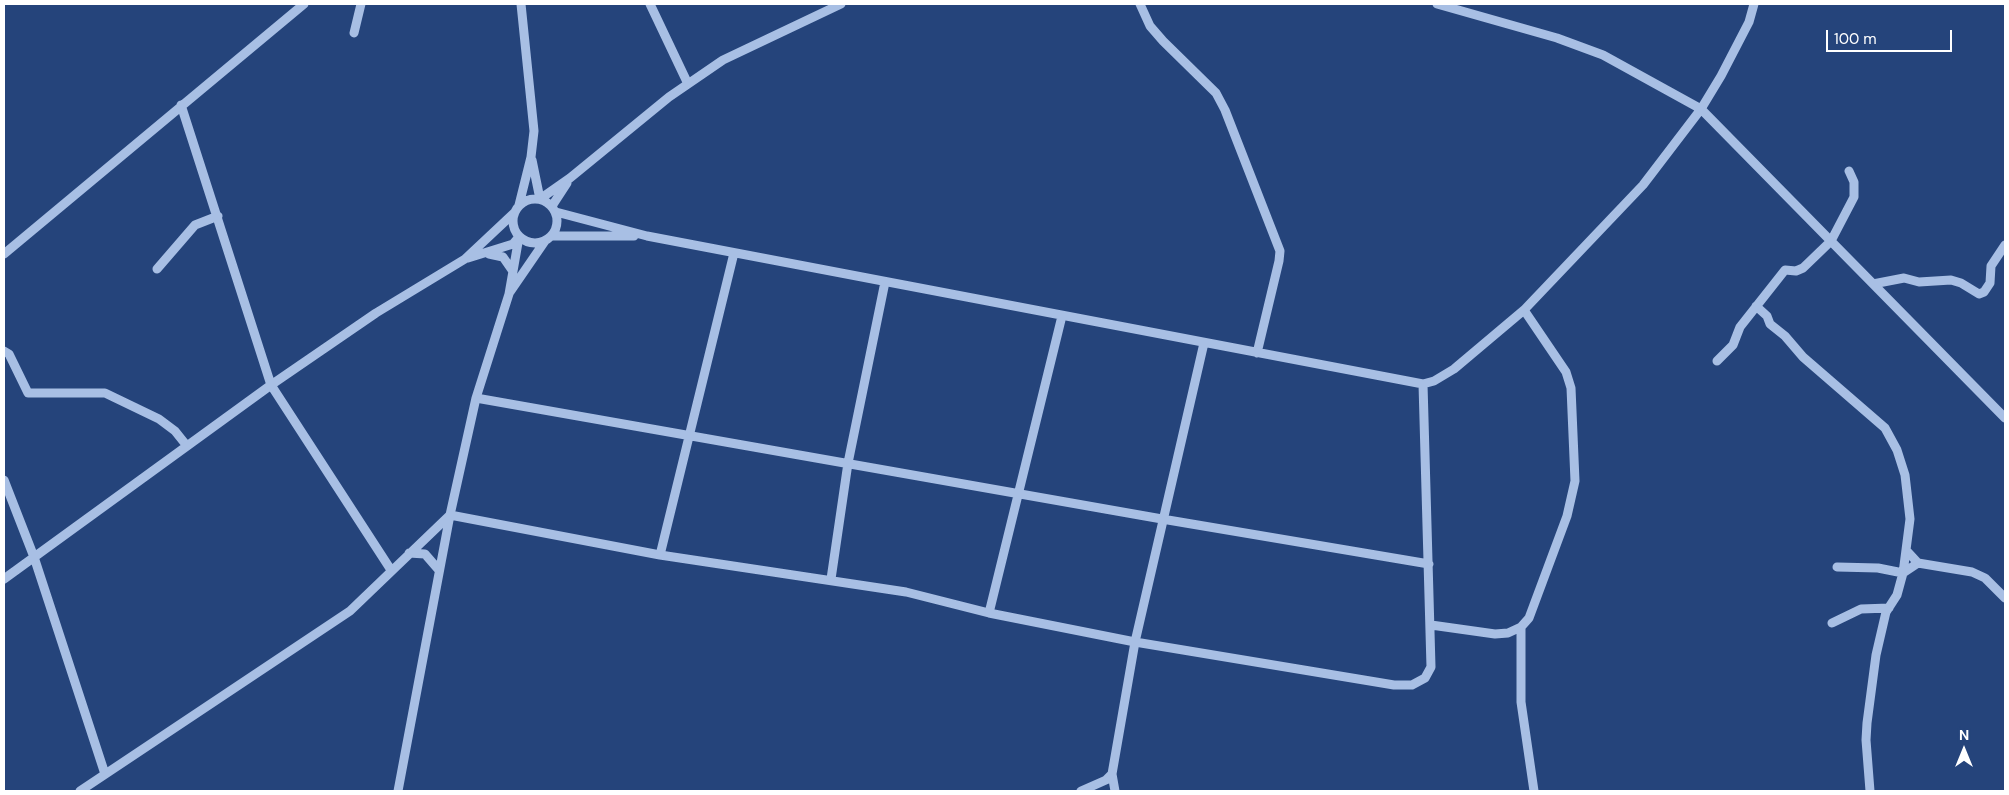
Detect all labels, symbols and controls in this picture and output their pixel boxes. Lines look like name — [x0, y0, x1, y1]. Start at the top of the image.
scale bar — [1829, 20, 1955, 52]
text: 100 m — [1834, 29, 1877, 49]
north arrow — [1939, 725, 1989, 775]
text: N — [1959, 726, 1969, 744]

